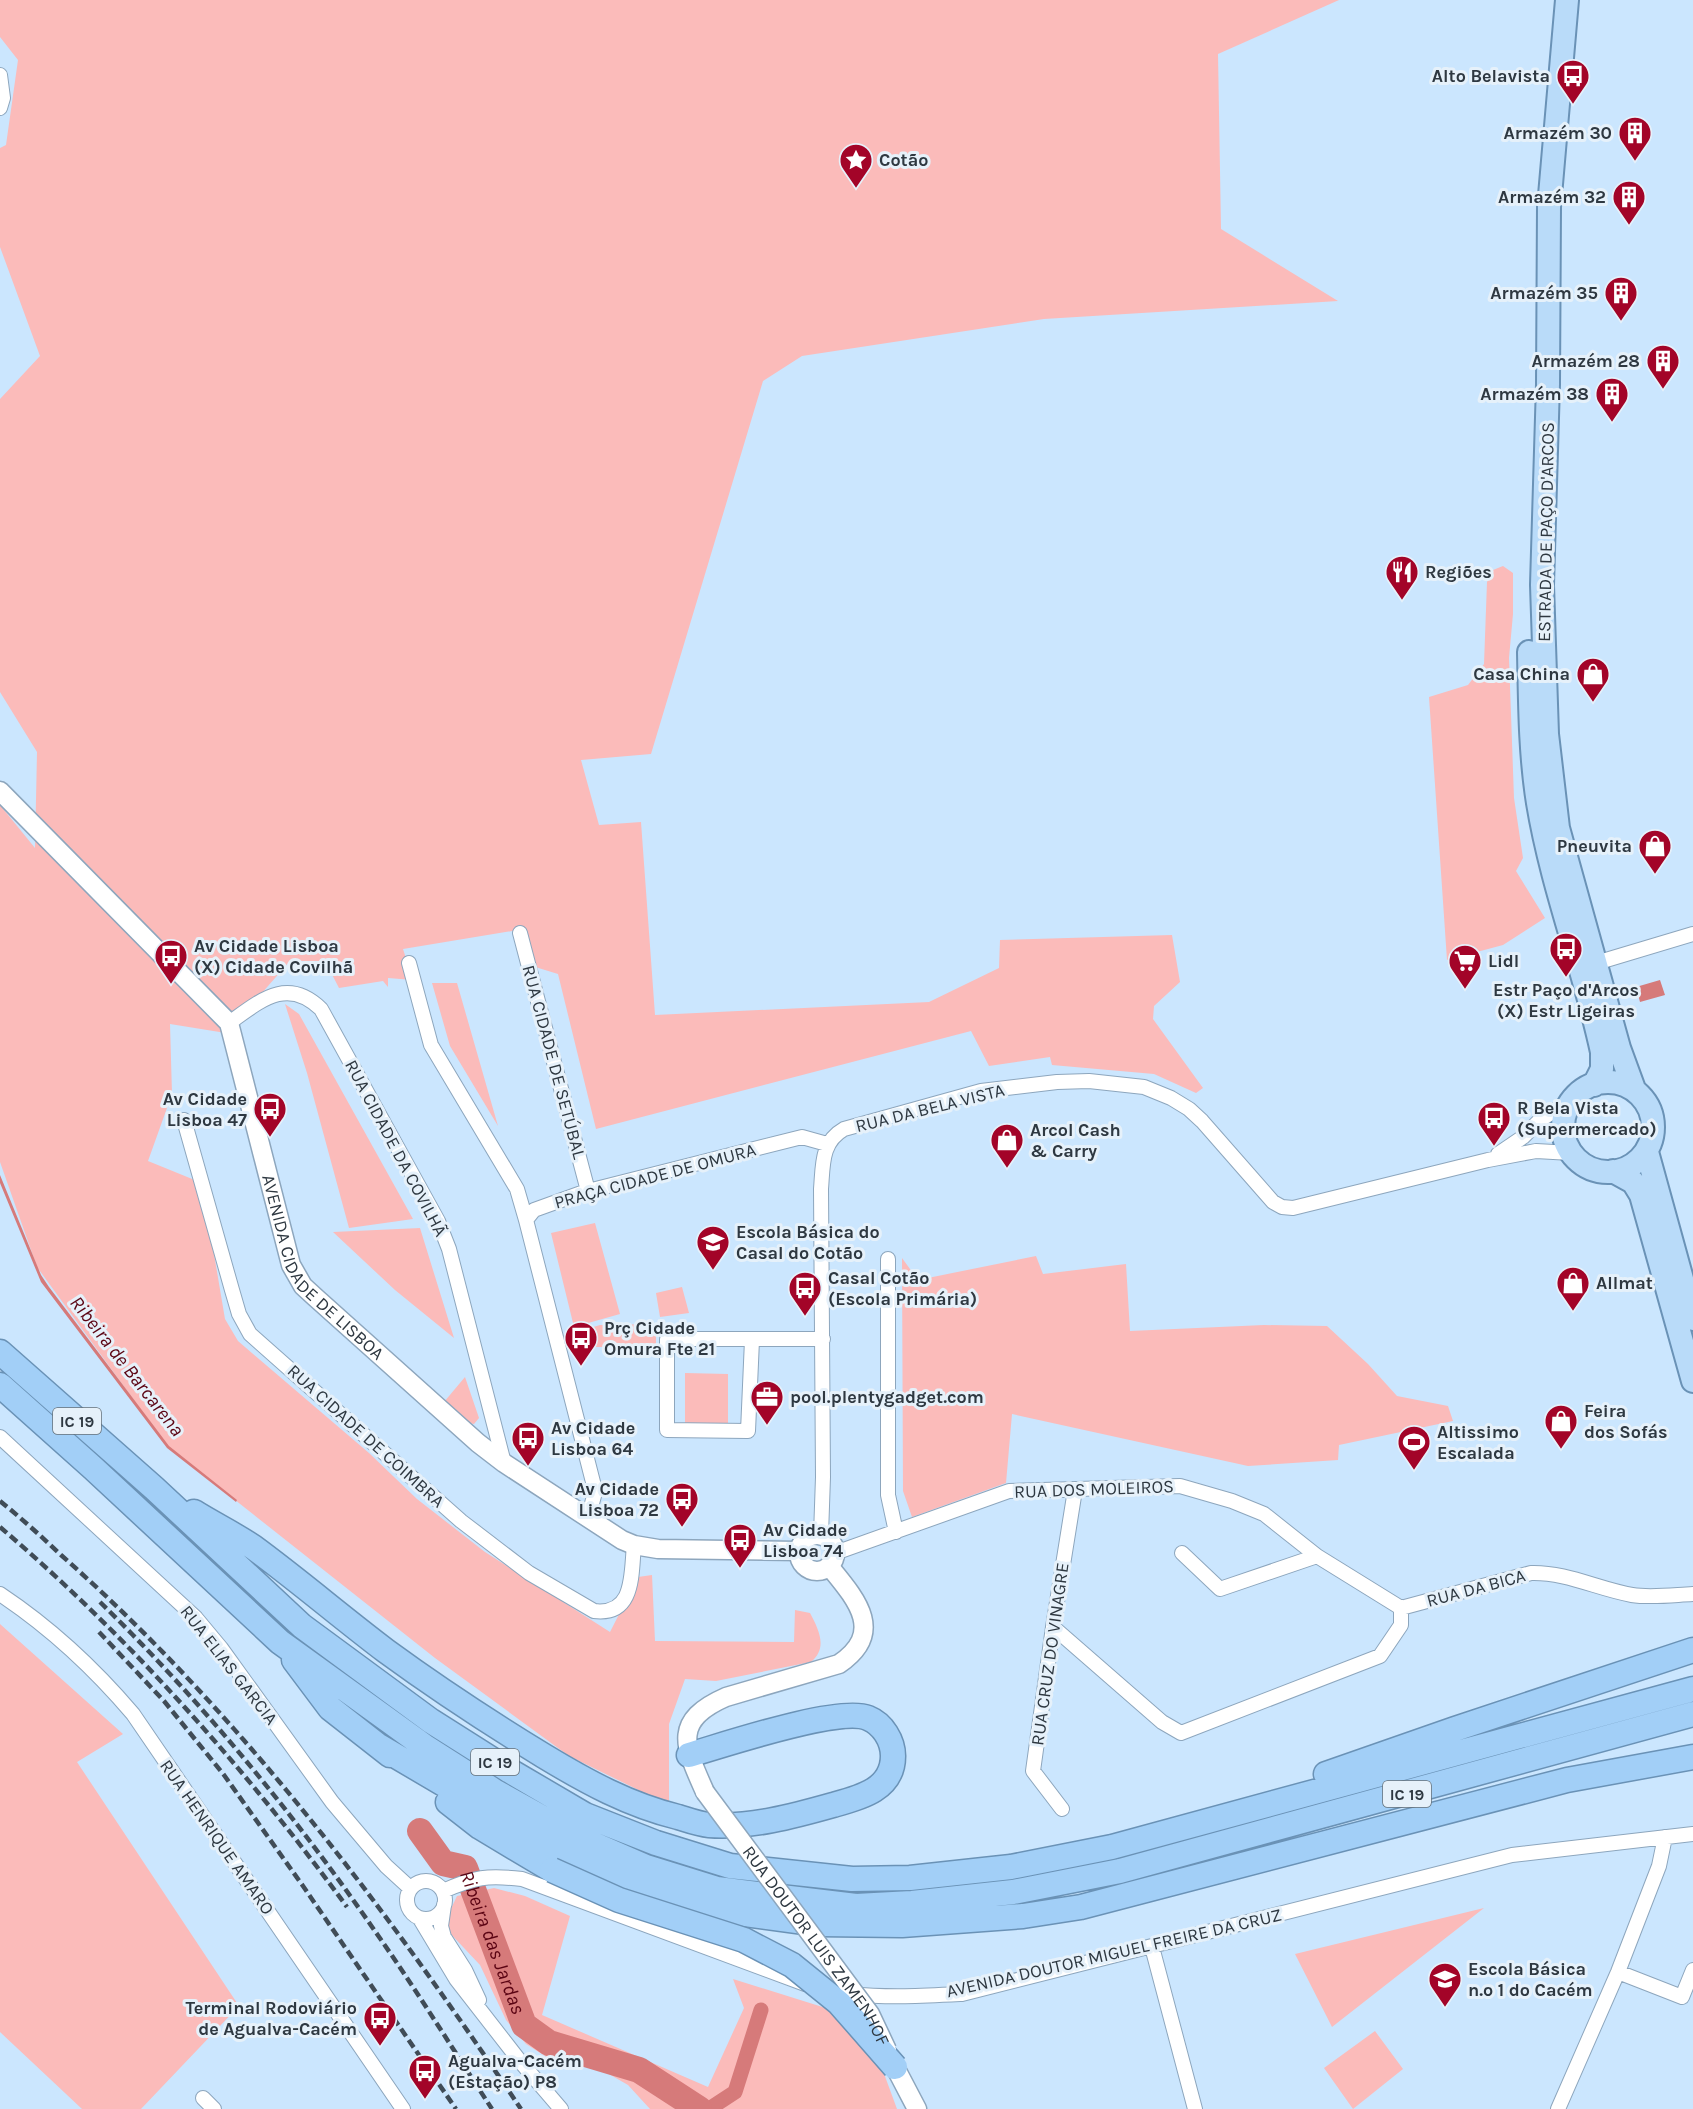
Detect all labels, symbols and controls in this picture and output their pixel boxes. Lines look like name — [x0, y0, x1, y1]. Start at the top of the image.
bus stop icon: Alto Belavista — [1555, 58, 1591, 105]
place label: Alto Belavista — [1432, 65, 1550, 87]
building icon: Armazém 30 — [1617, 115, 1653, 162]
place label: Armazém 30 — [1503, 122, 1612, 144]
place icon: Cotão — [838, 142, 874, 189]
place label: Cotão — [879, 149, 928, 171]
building icon: Armazém 32 — [1611, 179, 1647, 226]
place label: Armazém 32 — [1498, 186, 1606, 208]
building icon: Armazém 35 — [1603, 275, 1639, 322]
place label: Armazém 35 — [1490, 282, 1598, 304]
building icon: Armazém 28 — [1645, 343, 1681, 390]
place label: Armazém 28 — [1531, 350, 1640, 372]
building icon: Armazém 38 — [1594, 376, 1630, 423]
place label: Armazém 38 — [1480, 383, 1589, 405]
street label: ESTRADA DE PAÇO D'ARCOS — [1533, 422, 1559, 642]
restaurant icon: Regiões — [1384, 554, 1420, 601]
place label: Regiões — [1425, 561, 1492, 583]
shop icon: Casa China — [1575, 656, 1611, 703]
place label: Casa China — [1473, 663, 1570, 685]
shop icon: Pneuvita — [1637, 828, 1673, 875]
place label: Pneuvita — [1557, 835, 1632, 857]
bus stop icon: Estr Paço d'Arcos (X) Estr Ligeiras — [1548, 931, 1584, 978]
place label: Av Cidade Lisboa (X) Cidade Covilhã — [194, 935, 353, 978]
bus stop icon: Av Cidade Lisboa (X) Cidade Covilhã — [153, 938, 189, 985]
supermarket icon: Lidl — [1447, 943, 1483, 990]
place label: Lidl — [1488, 950, 1519, 972]
street label: RUA CIDADE DE SETÚBAL — [518, 962, 592, 1162]
place label: Estr Paço d'Arcos (X) Estr Ligeiras — [1493, 979, 1639, 1022]
street label: RUA CIDADE DA COVILHÃ — [340, 1056, 452, 1240]
street label: RUA DA BELA VISTA — [853, 1079, 1007, 1137]
place label: Av Cidade Lisboa 47 — [163, 1088, 247, 1131]
bus stop icon: Av Cidade Lisboa 47 — [252, 1091, 288, 1138]
place label: R Bela Vista (Supermercado) — [1517, 1097, 1657, 1140]
bus stop icon: R Bela Vista (Supermercado) — [1476, 1100, 1512, 1147]
place label: Arcol Cash & Carry — [1030, 1119, 1121, 1162]
shop icon: Arcol Cash & Carry — [989, 1122, 1025, 1169]
street label: PRAÇA CIDADE DE OMURA — [552, 1138, 758, 1214]
street label: AVENIDA CIDADE DE LISBOA — [257, 1172, 389, 1365]
place label: Escola Básica do Casal do Cotão — [736, 1221, 880, 1264]
school or university icon: Escola Básica do Casal do Cotão — [695, 1224, 731, 1271]
shop icon: Allmat — [1555, 1265, 1591, 1312]
place label: Casal Cotão (Escola Primária) — [828, 1267, 977, 1310]
bus stop icon: Casal Cotão (Escola Primária) — [787, 1270, 823, 1317]
place label: Allmat — [1596, 1272, 1653, 1294]
water label: Ribeira de Barcarena — [65, 1291, 189, 1441]
place label: Prç Cidade Omura Fte 21 — [604, 1317, 715, 1360]
bus stop icon: Prç Cidade Omura Fte 21 — [563, 1320, 599, 1367]
street label: RUA CIDADE DE COIMBRA — [283, 1360, 449, 1512]
office icon: pool.plentygadget.com — [749, 1379, 785, 1426]
place label: pool.plentygadget.com — [790, 1386, 984, 1408]
place label: Feira dos Sofás — [1584, 1400, 1668, 1443]
shop icon: Feira dos Sofás — [1543, 1403, 1579, 1450]
road number: IC 19 — [53, 1408, 101, 1434]
place label: Av Cidade Lisboa 64 — [551, 1417, 635, 1460]
bus stop icon: Av Cidade Lisboa 64 — [510, 1420, 546, 1467]
place label: Altissimo Escalada — [1437, 1421, 1519, 1464]
sports icon: Altissimo Escalada — [1396, 1424, 1432, 1471]
street label: RUA DOS MOLEIROS — [1014, 1475, 1174, 1503]
place label: Av Cidade Lisboa 72 — [575, 1478, 659, 1521]
bus stop icon: Av Cidade Lisboa 72 — [664, 1481, 700, 1528]
place label: Av Cidade Lisboa 74 — [763, 1519, 847, 1562]
bus stop icon: Av Cidade Lisboa 74 — [722, 1522, 758, 1569]
street label: RUA CRUZ DO VINAGRE — [1026, 1561, 1074, 1747]
street label: RUA DA BICA — [1424, 1564, 1528, 1612]
street label: RUA ELIAS GARCIA — [175, 1601, 283, 1729]
road number: IC 19 — [471, 1749, 519, 1775]
street label: RUA HENRIQUE AMARO — [155, 1755, 279, 1919]
road number: IC 19 — [1383, 1781, 1431, 1807]
street label: RUA DOUTOR LUIS ZAMENHOF — [738, 1841, 894, 2049]
water label: Ribeira das Jardas — [455, 1867, 530, 2017]
street label: AVENIDA DOUTOR MIGUEL FREIRE DA CRUZ — [944, 1904, 1284, 2002]
place label: Escola Básica n.º 1 do Cacém — [1468, 1958, 1593, 2001]
school or university icon: Escola Básica n.º 1 do Cacém — [1427, 1961, 1463, 2008]
place label: Terminal Rodoviário de Agualva-Cacém — [186, 1997, 357, 2040]
bus stop icon: Terminal Rodoviário de Agualva-Cacém — [362, 2000, 398, 2047]
place label: Agualva-Cacém (Estação) P8 — [448, 2050, 582, 2093]
bus stop icon: Agualva-Cacém (Estação) P8 — [407, 2053, 443, 2100]

